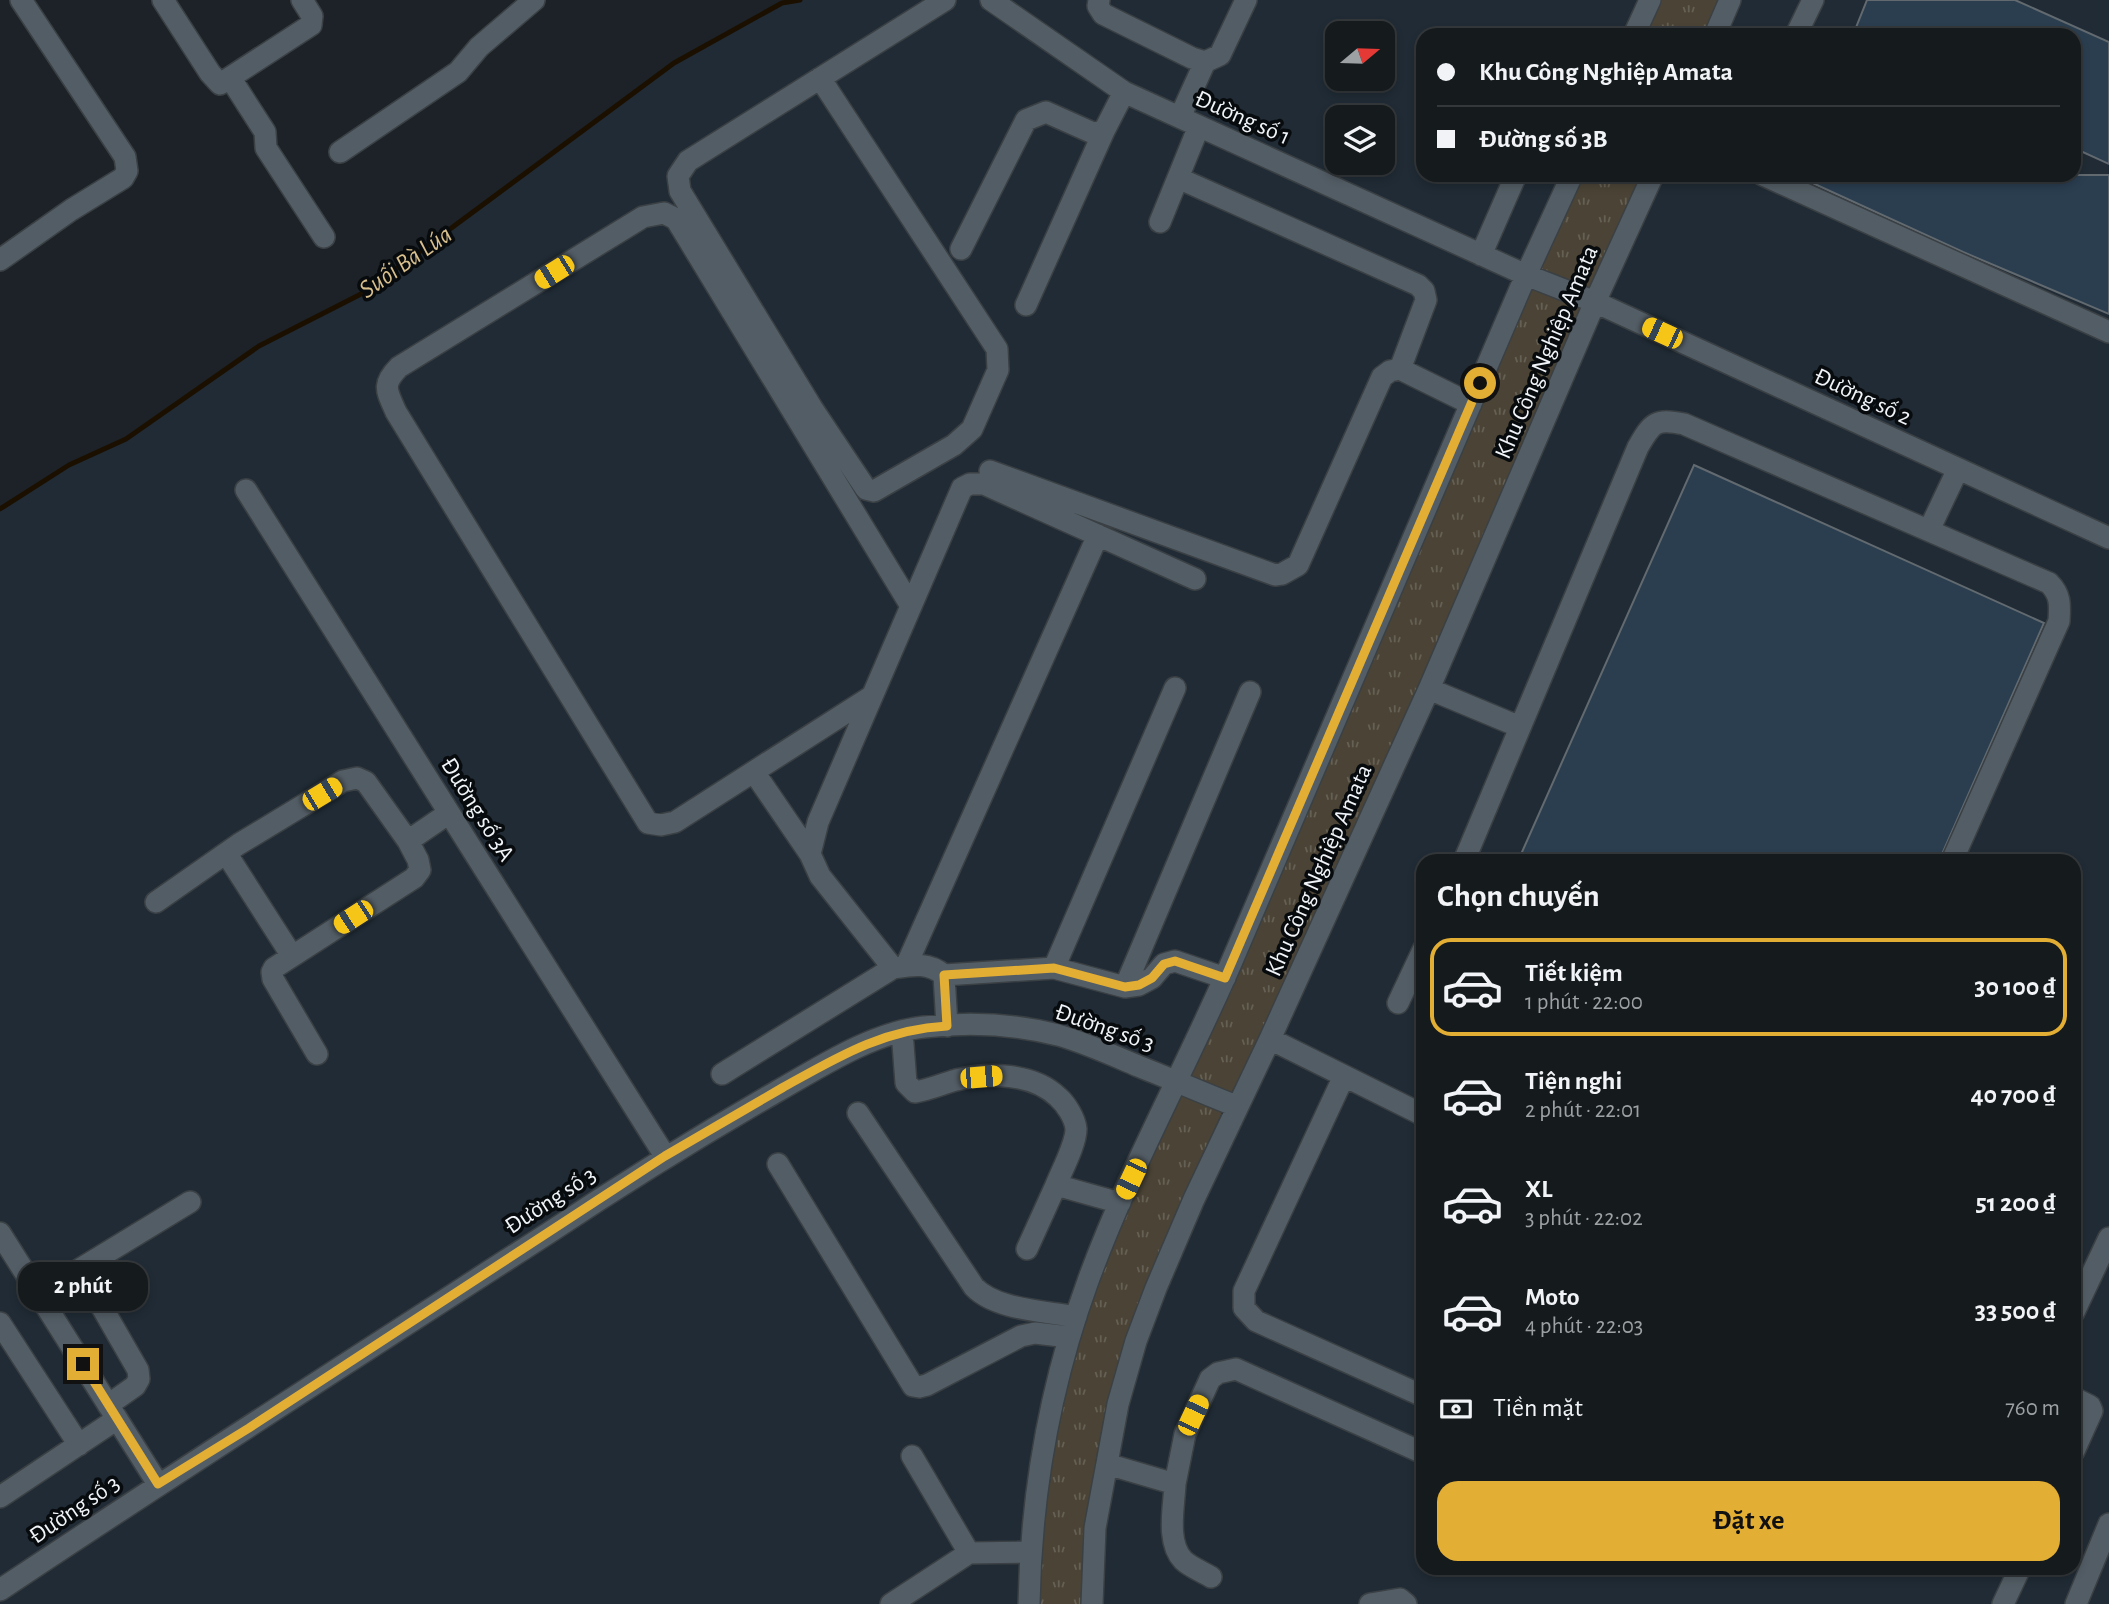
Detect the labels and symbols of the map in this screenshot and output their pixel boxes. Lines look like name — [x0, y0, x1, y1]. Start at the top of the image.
north arrow — [1325, 21, 1395, 91]
street label: Đường số 1 — [1191, 86, 1294, 150]
water label: Suối Bà Lúa — [355, 221, 457, 303]
street label: Khu Công Nghiệp Amata — [1491, 242, 1603, 463]
car — [531, 252, 578, 292]
car — [1639, 315, 1686, 351]
street label: Đường số 2 — [1810, 364, 1915, 430]
route start — [1464, 367, 1496, 399]
street label: Đường số 3A — [436, 754, 518, 866]
street label: Khu Công Nghiệp Amata — [1261, 761, 1376, 980]
car — [299, 774, 346, 814]
car — [330, 897, 377, 937]
street label: Đường số 3 — [1052, 1000, 1157, 1056]
car — [960, 1065, 1003, 1089]
car — [1113, 1156, 1150, 1202]
street label: Đường số 3 — [501, 1163, 600, 1239]
callout: 2 phút — [18, 1262, 148, 1312]
route end — [67, 1348, 99, 1380]
car — [1175, 1392, 1212, 1438]
street label: Đường số 3 — [25, 1471, 124, 1549]

